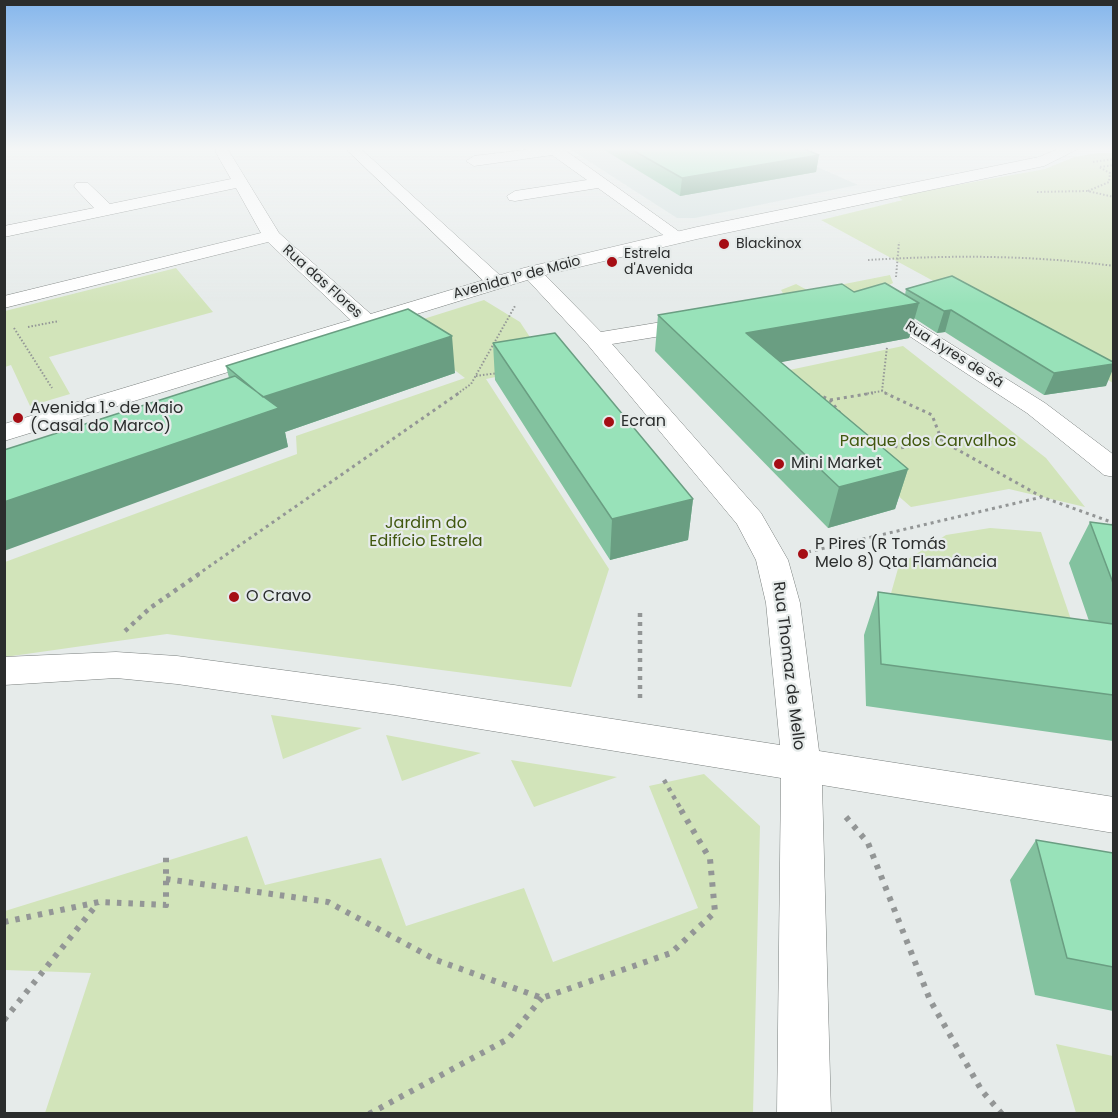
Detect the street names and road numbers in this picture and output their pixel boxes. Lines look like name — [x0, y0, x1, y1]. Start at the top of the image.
street label: Rua das Flores — [279, 242, 365, 322]
street label: Avenida 1º de Maio — [451, 253, 583, 303]
street label: Rua Ayres de Sá — [902, 318, 1006, 392]
street label: Rua Thomaz de Mello — [768, 581, 808, 751]

